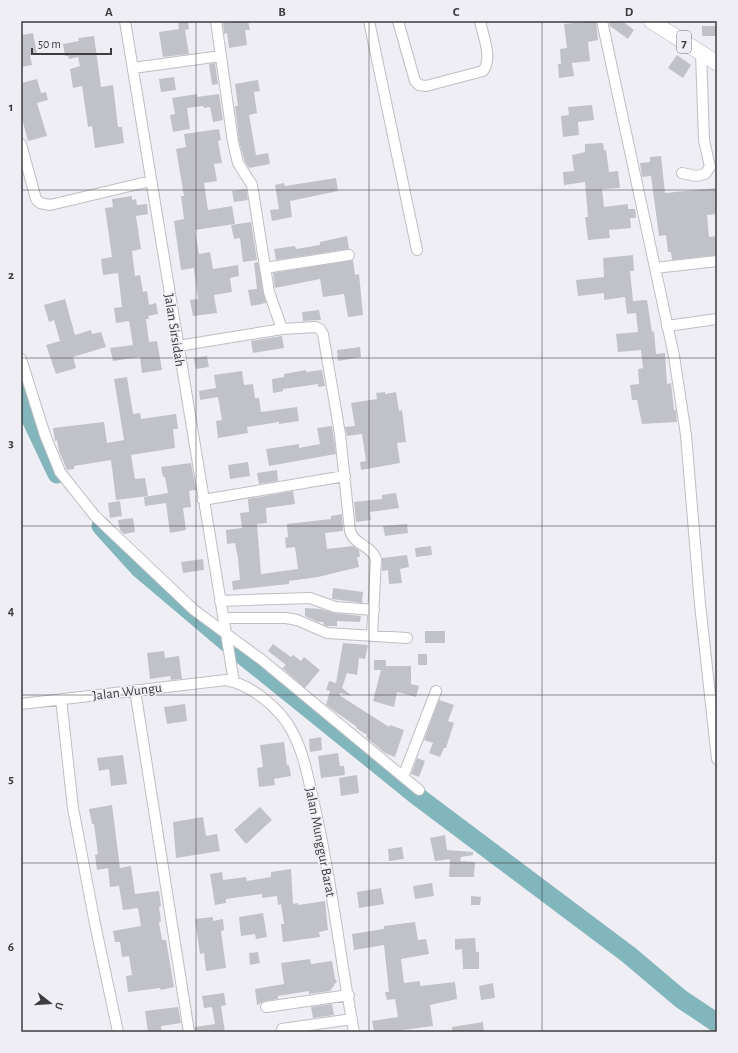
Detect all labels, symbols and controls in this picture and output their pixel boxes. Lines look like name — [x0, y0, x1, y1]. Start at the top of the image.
text: A — [105, 6, 113, 19]
text: B — [278, 6, 286, 19]
text: C — [453, 6, 460, 19]
text: D — [625, 6, 634, 19]
scale bar — [32, 30, 111, 56]
road number: 7 — [677, 31, 691, 53]
text: 50 m — [38, 38, 61, 50]
text: 1 — [9, 101, 13, 114]
text: 2 — [8, 269, 14, 282]
street label: Jalan Sirsidah — [161, 293, 187, 368]
text: 3 — [8, 437, 14, 450]
text: 4 — [8, 605, 15, 618]
street label: Jalan Wungu — [92, 681, 163, 703]
text: 5 — [8, 773, 14, 786]
street label: Jalan Munggur Barat — [303, 786, 338, 899]
text: 6 — [8, 941, 14, 954]
north arrow — [30, 983, 70, 1023]
text: U — [53, 1001, 65, 1011]

